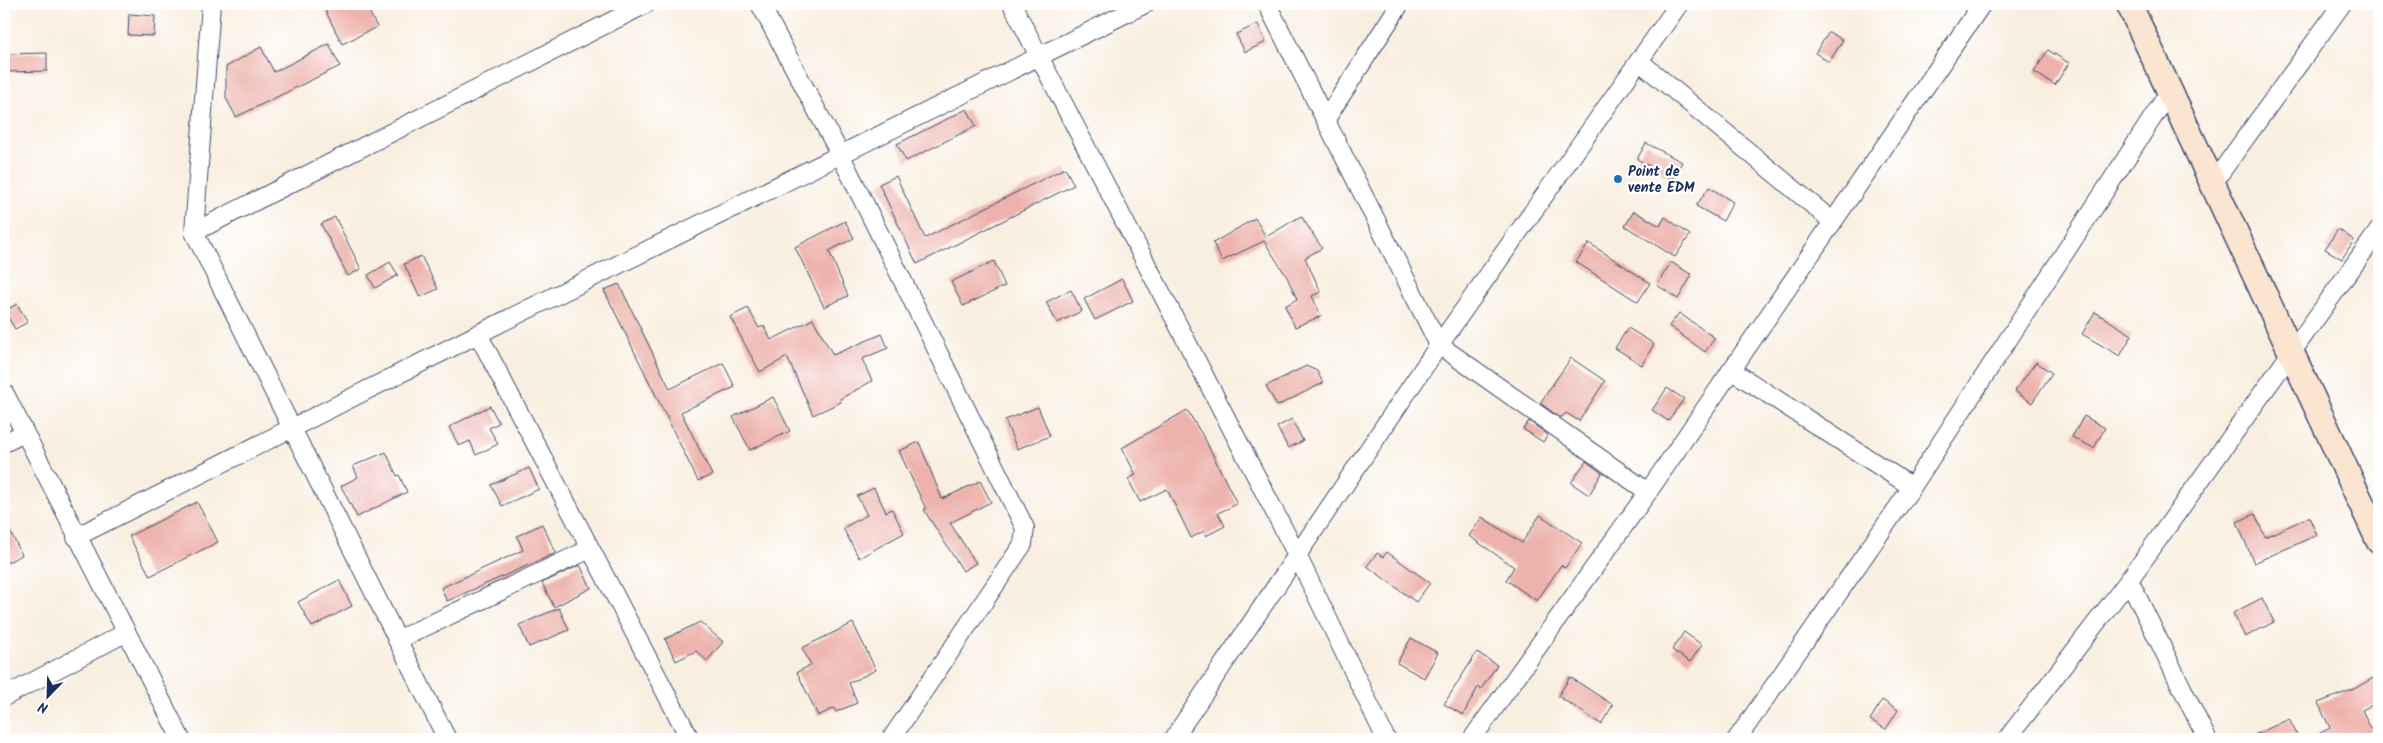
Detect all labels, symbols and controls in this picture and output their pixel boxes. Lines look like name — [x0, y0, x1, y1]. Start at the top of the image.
place label: Point de vente EDM — [1628, 161, 1695, 199]
marker: Point de vente EDM — [1612, 173, 1624, 185]
north arrow — [22, 670, 72, 720]
text: N — [35, 695, 52, 719]

